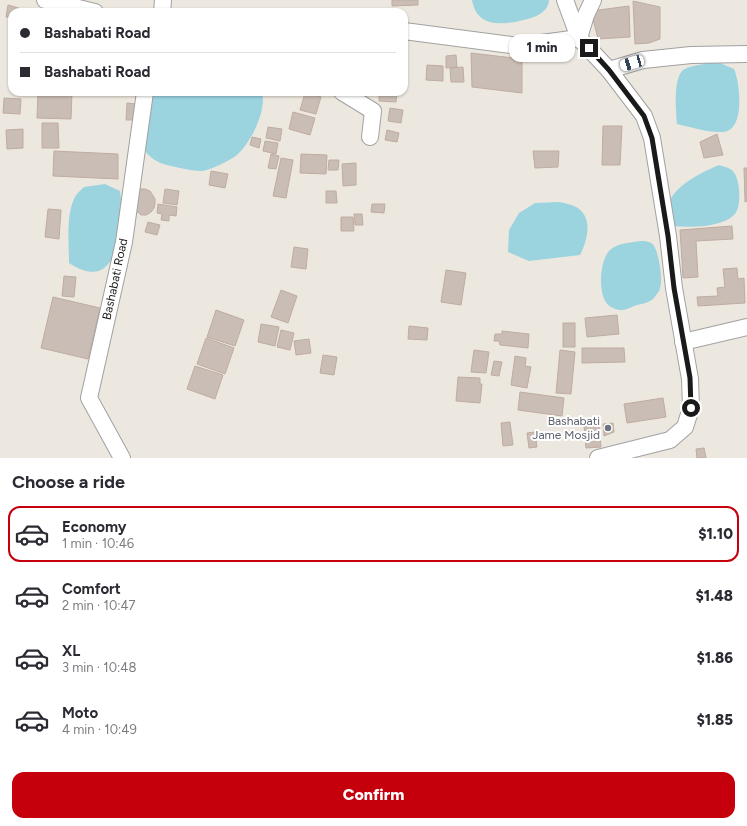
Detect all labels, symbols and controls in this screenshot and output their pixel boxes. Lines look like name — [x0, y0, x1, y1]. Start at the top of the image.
text: Bashabati Road — [44, 24, 151, 42]
callout: 1 min — [509, 34, 575, 62]
route end — [580, 39, 598, 57]
text: 1 min — [526, 40, 558, 55]
car — [619, 54, 645, 72]
text: Bashabati Road — [44, 63, 151, 81]
street label: Bashabati Road — [100, 237, 130, 321]
route start — [682, 399, 700, 417]
place label: Bashabati Jame Mosjid — [532, 414, 600, 442]
marker: Bashabati Jame Mosjid — [603, 423, 613, 433]
text: Choose a ride — [12, 471, 125, 493]
icon: car — [14, 516, 50, 552]
text: Economy — [62, 518, 127, 536]
text: $1.10 — [698, 525, 733, 543]
text: 1 min · 10:46 — [62, 536, 134, 551]
icon: car — [14, 578, 50, 614]
text: Comfort — [62, 580, 121, 598]
text: $1.48 — [696, 587, 733, 605]
text: 2 min · 10:47 — [62, 598, 136, 613]
icon: car — [14, 640, 50, 676]
text: XL — [62, 642, 80, 660]
text: $1.86 — [696, 649, 733, 667]
text: 3 min · 10:48 — [62, 660, 136, 675]
icon: car — [14, 702, 50, 738]
text: Moto — [62, 704, 98, 722]
text: $1.85 — [696, 711, 733, 729]
text: 4 min · 10:49 — [62, 722, 137, 737]
button: Confirm — [12, 772, 735, 818]

